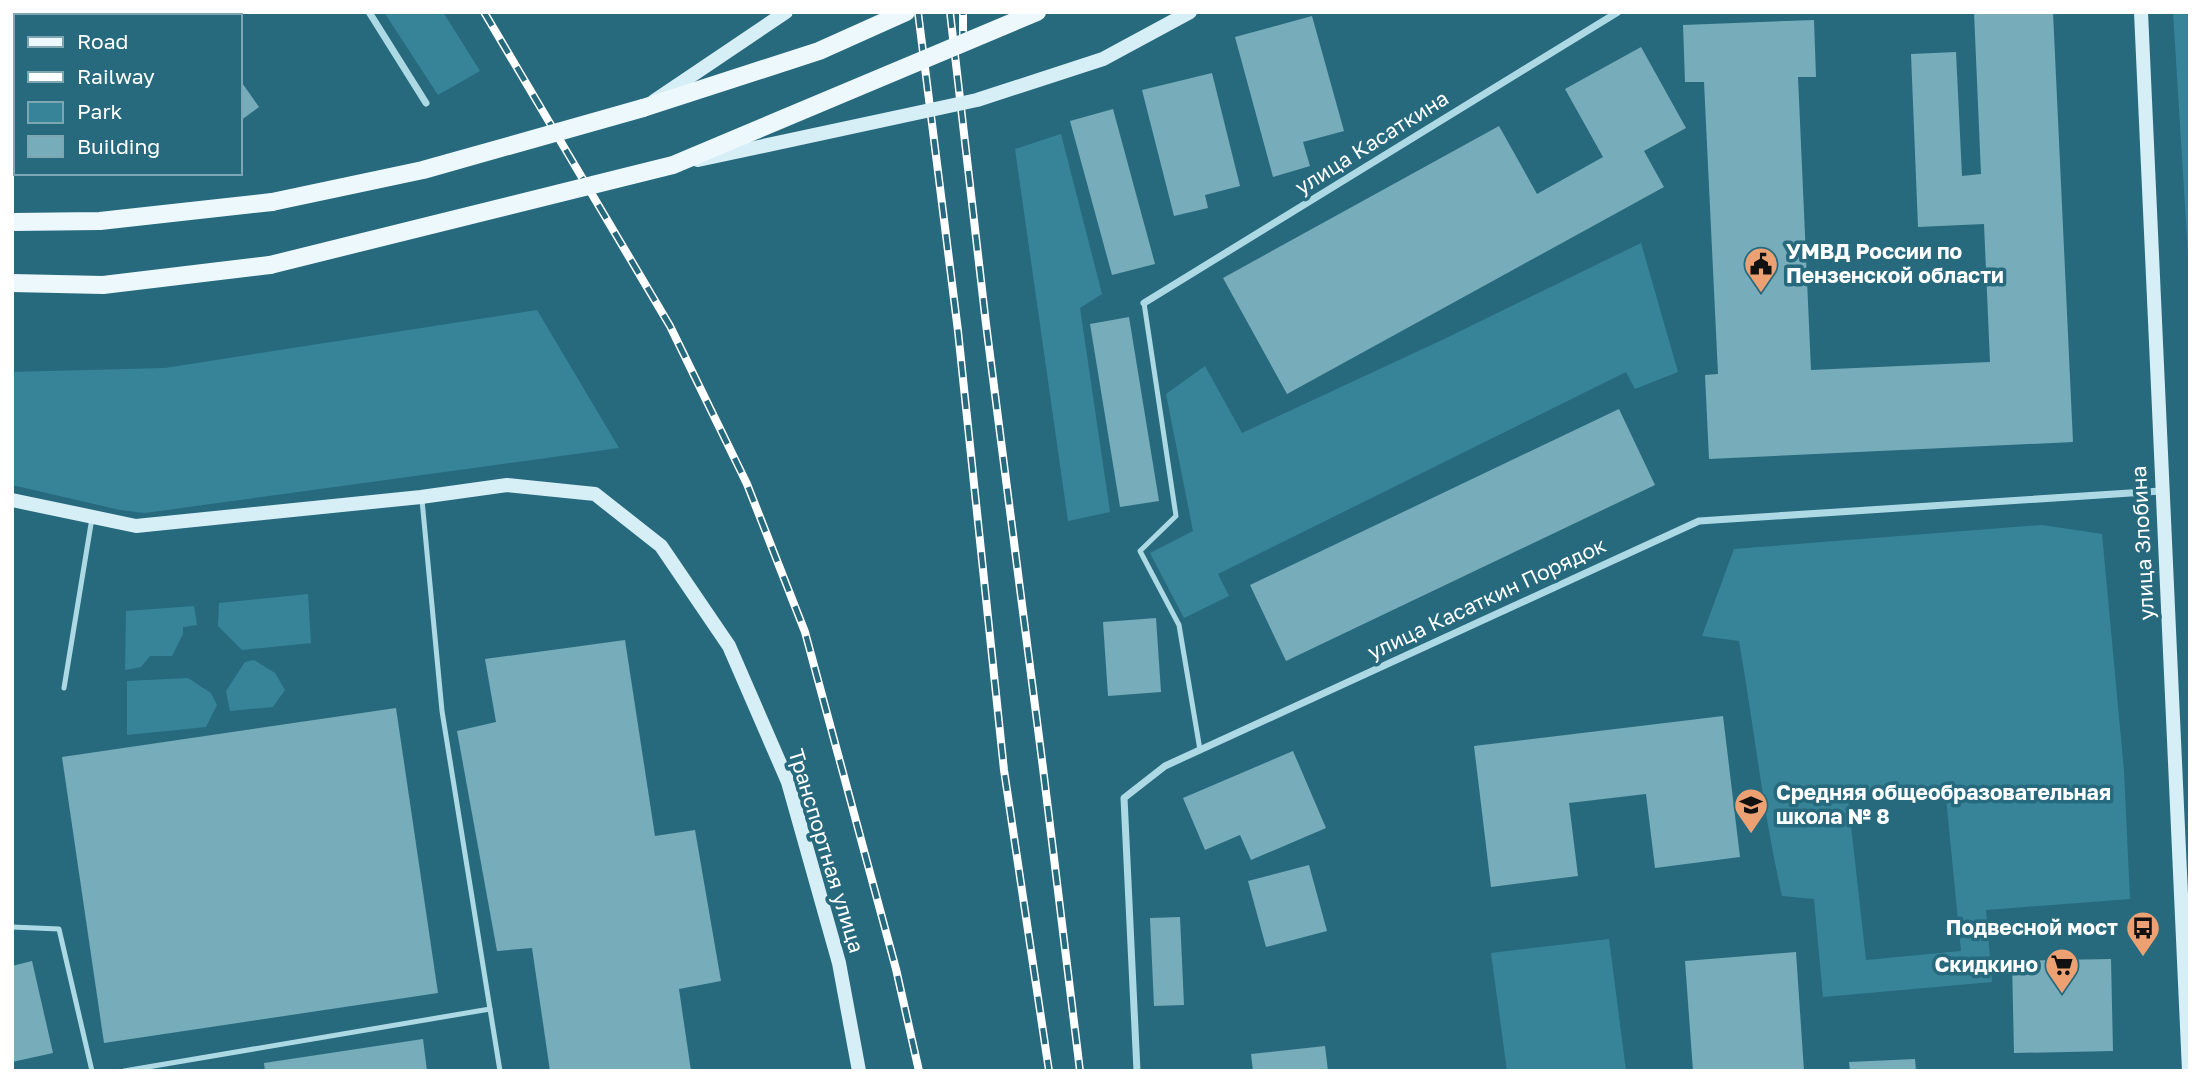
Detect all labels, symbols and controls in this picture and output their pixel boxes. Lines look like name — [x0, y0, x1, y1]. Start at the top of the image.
legend — [14, 14, 242, 175]
text: Road — [77, 28, 128, 54]
text: Railway — [77, 63, 155, 89]
street label: улица Касаткина — [1290, 84, 1453, 200]
text: Park — [77, 98, 123, 124]
text: Building — [77, 133, 160, 159]
place label: УМВД России по Пензенской области — [1786, 238, 2004, 288]
public building icon: УМВД России по Пензенской области — [1742, 245, 1780, 294]
street label: улица Злобина — [2125, 465, 2159, 621]
street label: улица Касаткин Порядок — [1363, 531, 1610, 665]
street label: Транспортная улица — [784, 746, 870, 956]
place label: Средняя общеобразовательная школа № 8 — [1776, 779, 2111, 829]
school or university icon: Средняя общеобразовательная школа № 8 — [1732, 786, 1770, 835]
bus stop icon: Подвесной мост — [2124, 909, 2162, 958]
place label: Подвесной мост — [1946, 914, 2118, 940]
supermarket icon: Скидкино — [2043, 946, 2081, 995]
place label: Скидкино — [1935, 951, 2038, 977]

